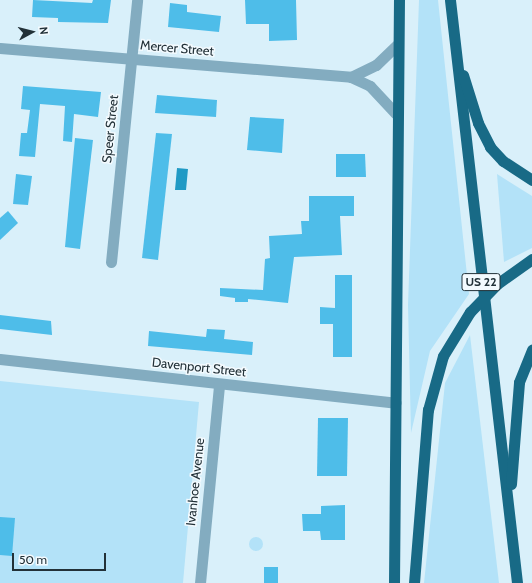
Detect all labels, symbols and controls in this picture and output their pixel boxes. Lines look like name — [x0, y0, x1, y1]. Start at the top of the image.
north arrow — [12, 12, 52, 52]
text: N — [36, 26, 51, 35]
street label: Mercer Street — [140, 37, 214, 59]
street label: Speer Street — [99, 94, 121, 164]
road number: US 22 — [461, 272, 501, 292]
street label: Davenport Street — [151, 354, 247, 380]
street label: Ivanhoe Avenue — [183, 437, 207, 527]
scale bar — [14, 545, 108, 571]
text: 50 m — [19, 552, 47, 567]

